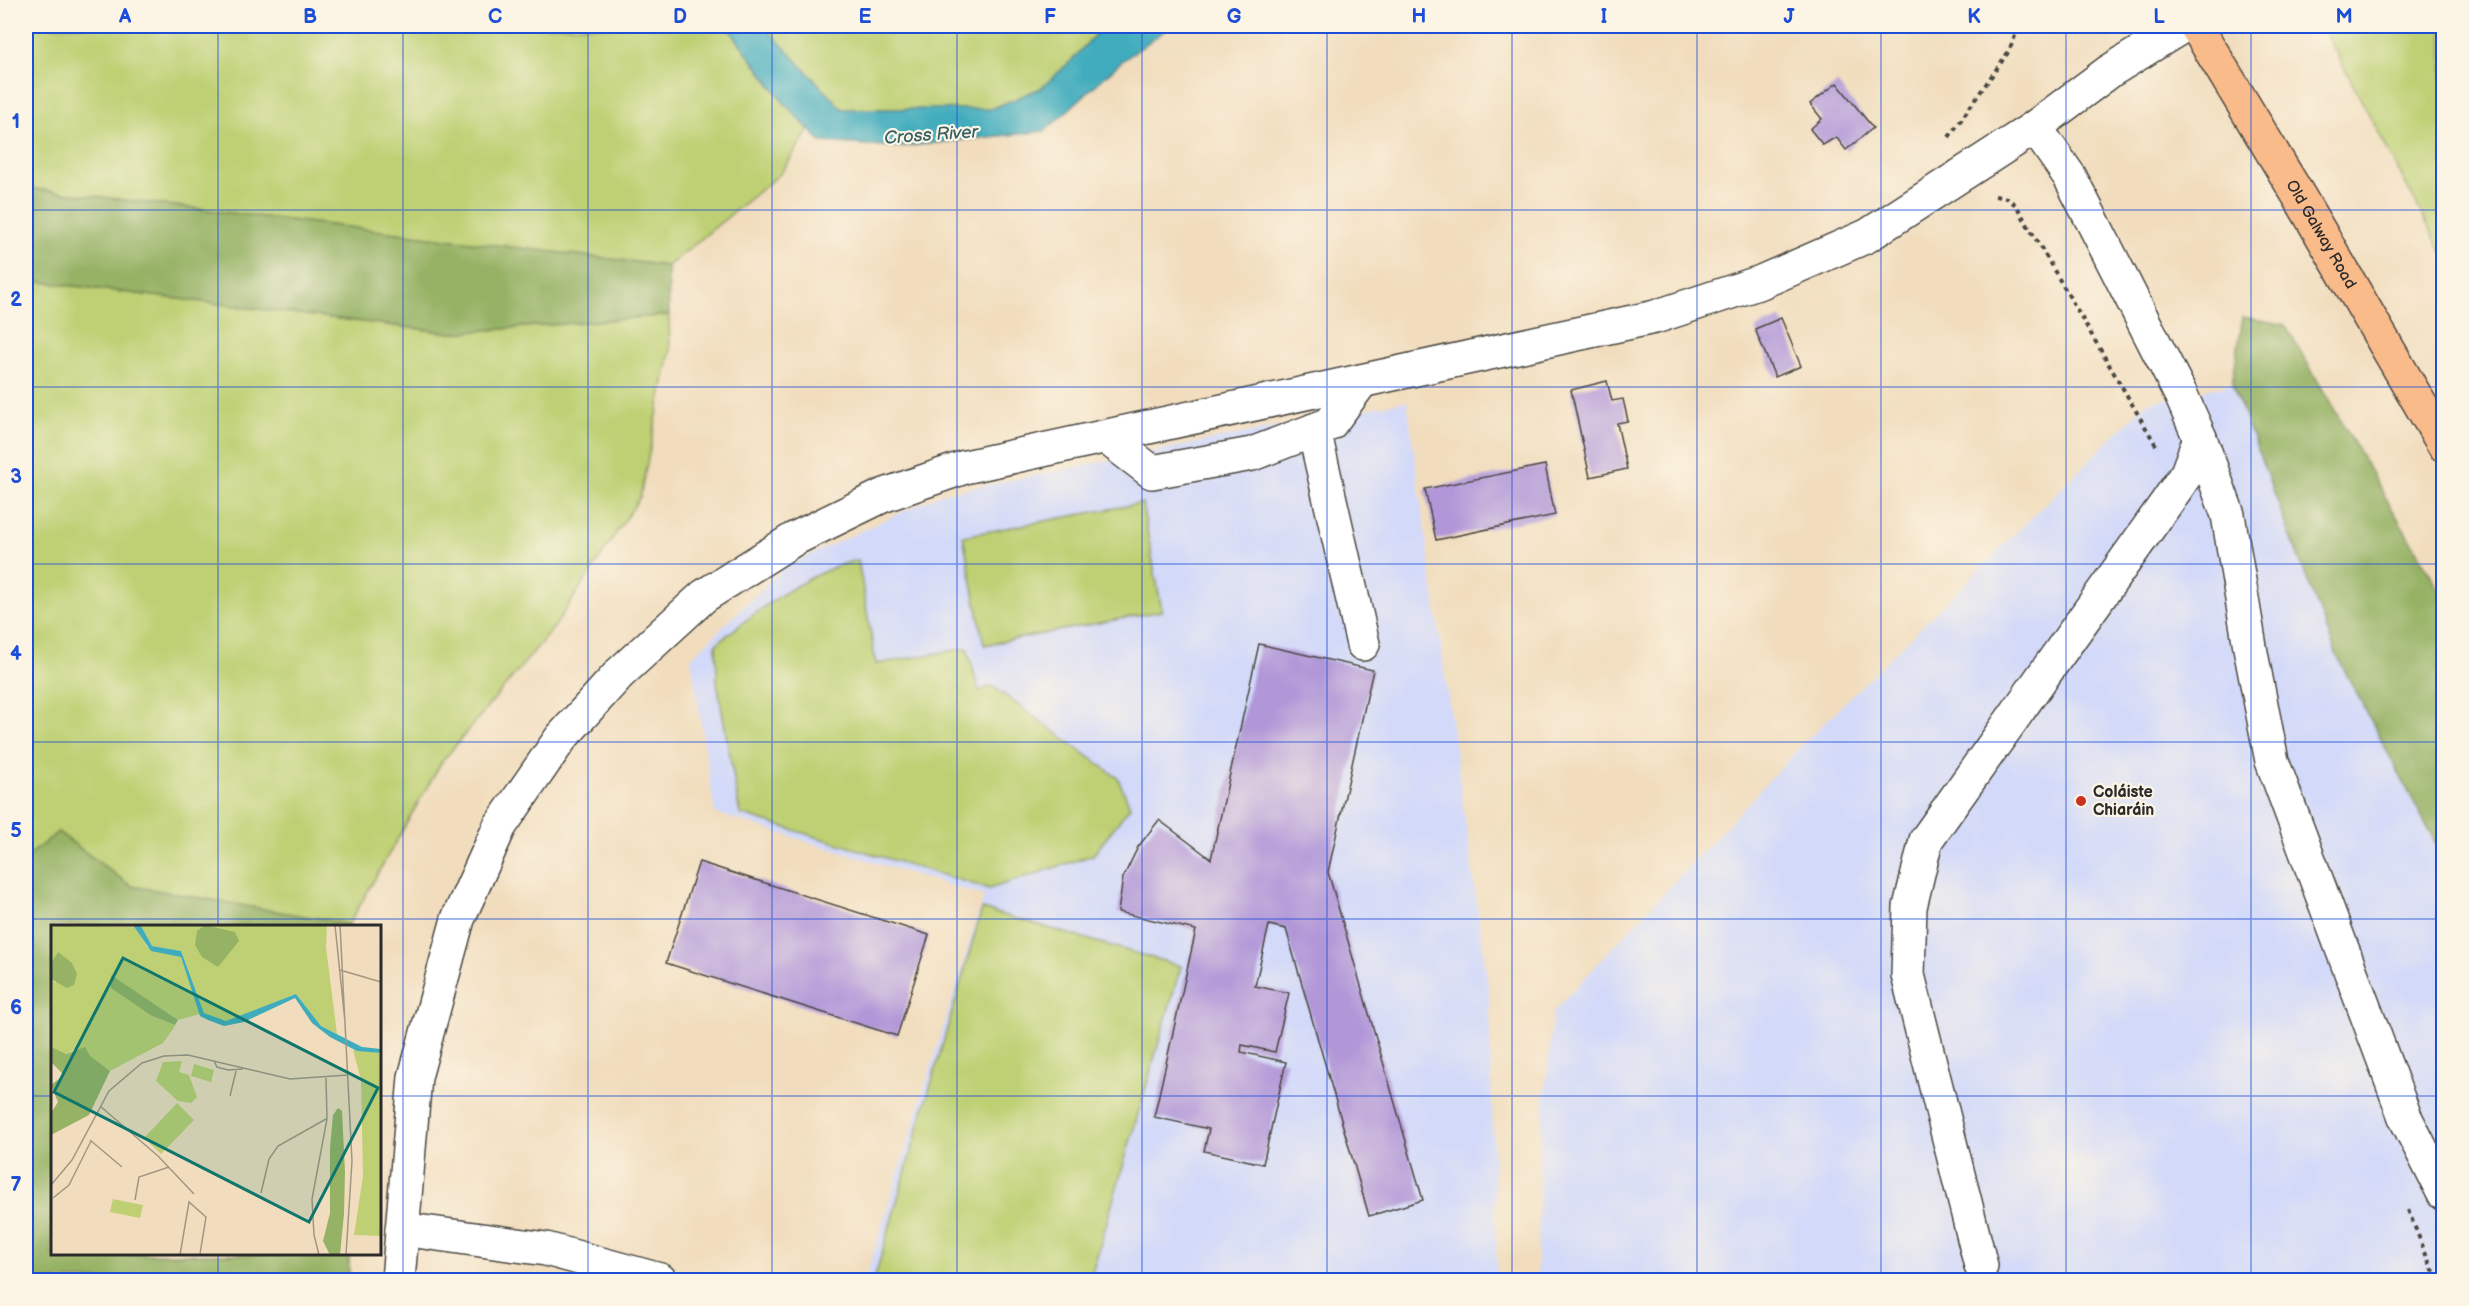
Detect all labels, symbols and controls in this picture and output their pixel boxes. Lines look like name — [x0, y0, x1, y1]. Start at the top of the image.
text: A — [118, 5, 132, 29]
text: B — [303, 5, 317, 29]
text: C — [488, 5, 502, 29]
text: D — [673, 5, 687, 29]
text: E — [859, 5, 872, 29]
text: F — [1044, 5, 1056, 29]
text: G — [1227, 5, 1242, 29]
text: H — [1412, 5, 1426, 29]
text: I — [1601, 5, 1607, 29]
text: J — [1784, 5, 1796, 29]
text: K — [1967, 5, 1981, 29]
text: L — [2153, 5, 2165, 29]
text: M — [2335, 5, 2353, 29]
text: 1 — [12, 110, 20, 134]
water label: Cross River — [883, 121, 980, 149]
street label: Old Galway Road — [2282, 177, 2360, 292]
text: 2 — [10, 288, 22, 312]
text: 3 — [10, 465, 22, 489]
text: 4 — [10, 642, 22, 666]
place label: Coláiste Chiaráin — [2093, 783, 2154, 820]
marker: Coláiste Chiaráin — [2074, 794, 2088, 808]
text: 5 — [10, 819, 22, 843]
inset map — [51, 925, 381, 1255]
text: 6 — [10, 996, 22, 1020]
text: 7 — [10, 1173, 22, 1197]

